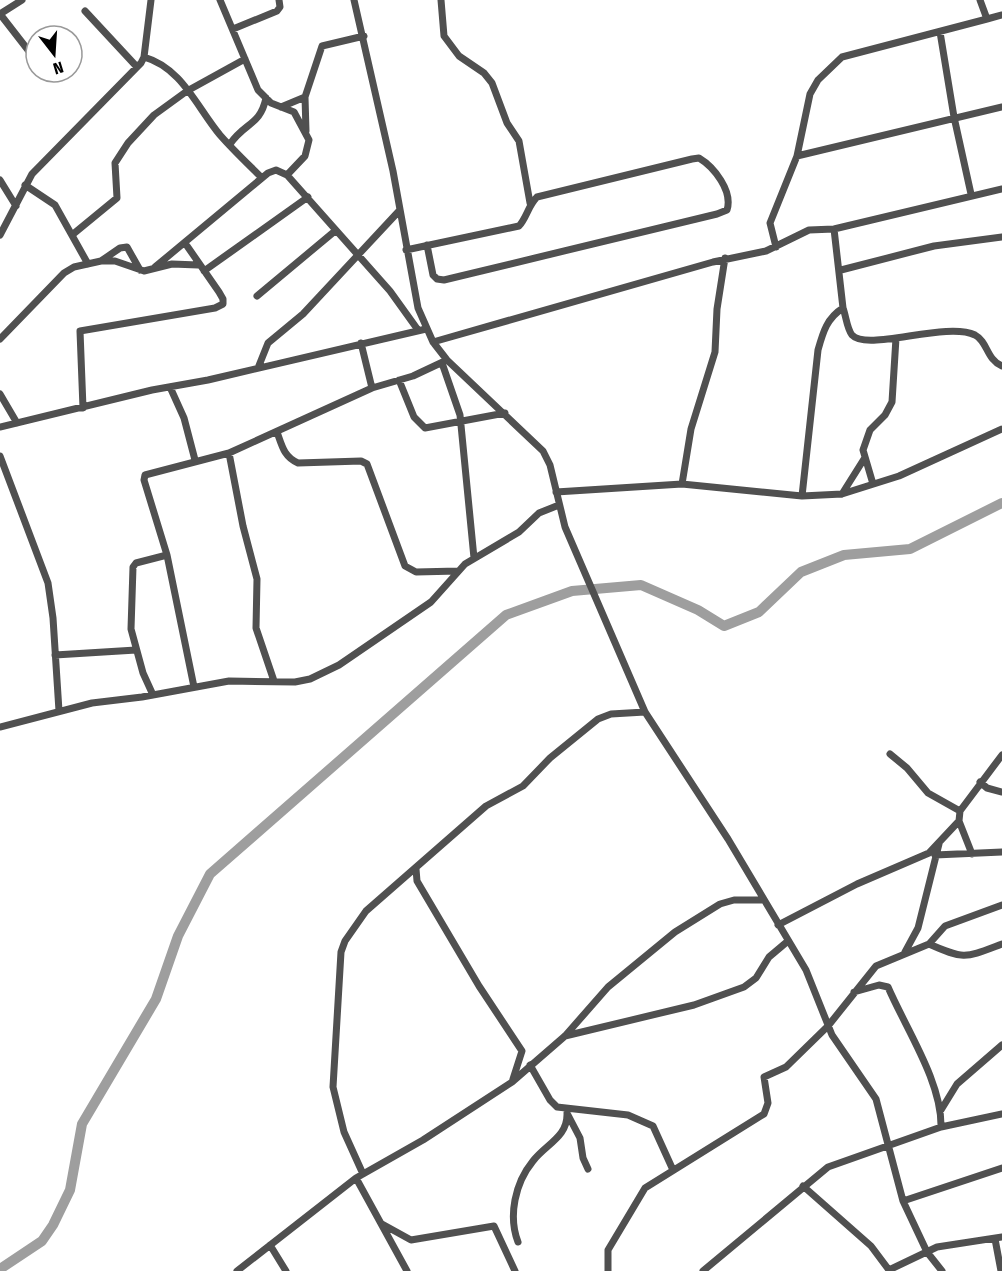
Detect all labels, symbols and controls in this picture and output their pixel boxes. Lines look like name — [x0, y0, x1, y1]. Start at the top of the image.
north arrow — [24, 24, 84, 84]
text: N — [51, 57, 66, 78]

